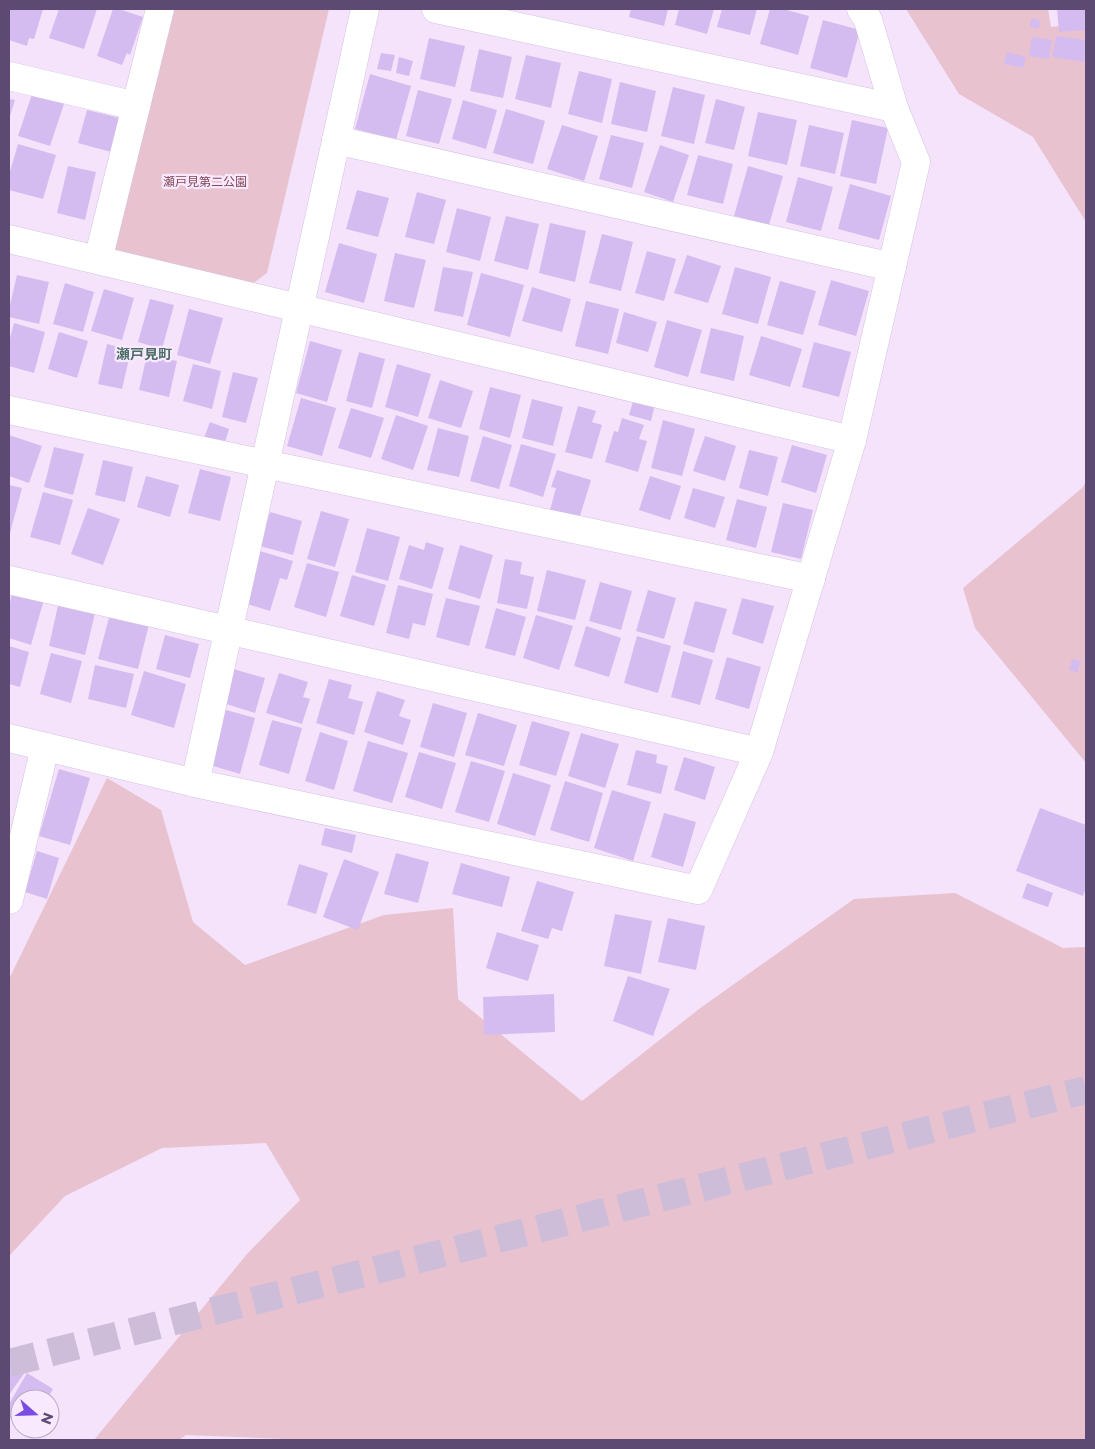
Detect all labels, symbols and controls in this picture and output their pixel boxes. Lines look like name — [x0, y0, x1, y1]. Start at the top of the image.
park label: 瀬戸見第二公園 — [163, 174, 247, 189]
district label: 瀬戸見町 — [116, 345, 172, 363]
north arrow — [10, 1389, 60, 1439]
text: N — [37, 1410, 58, 1427]

